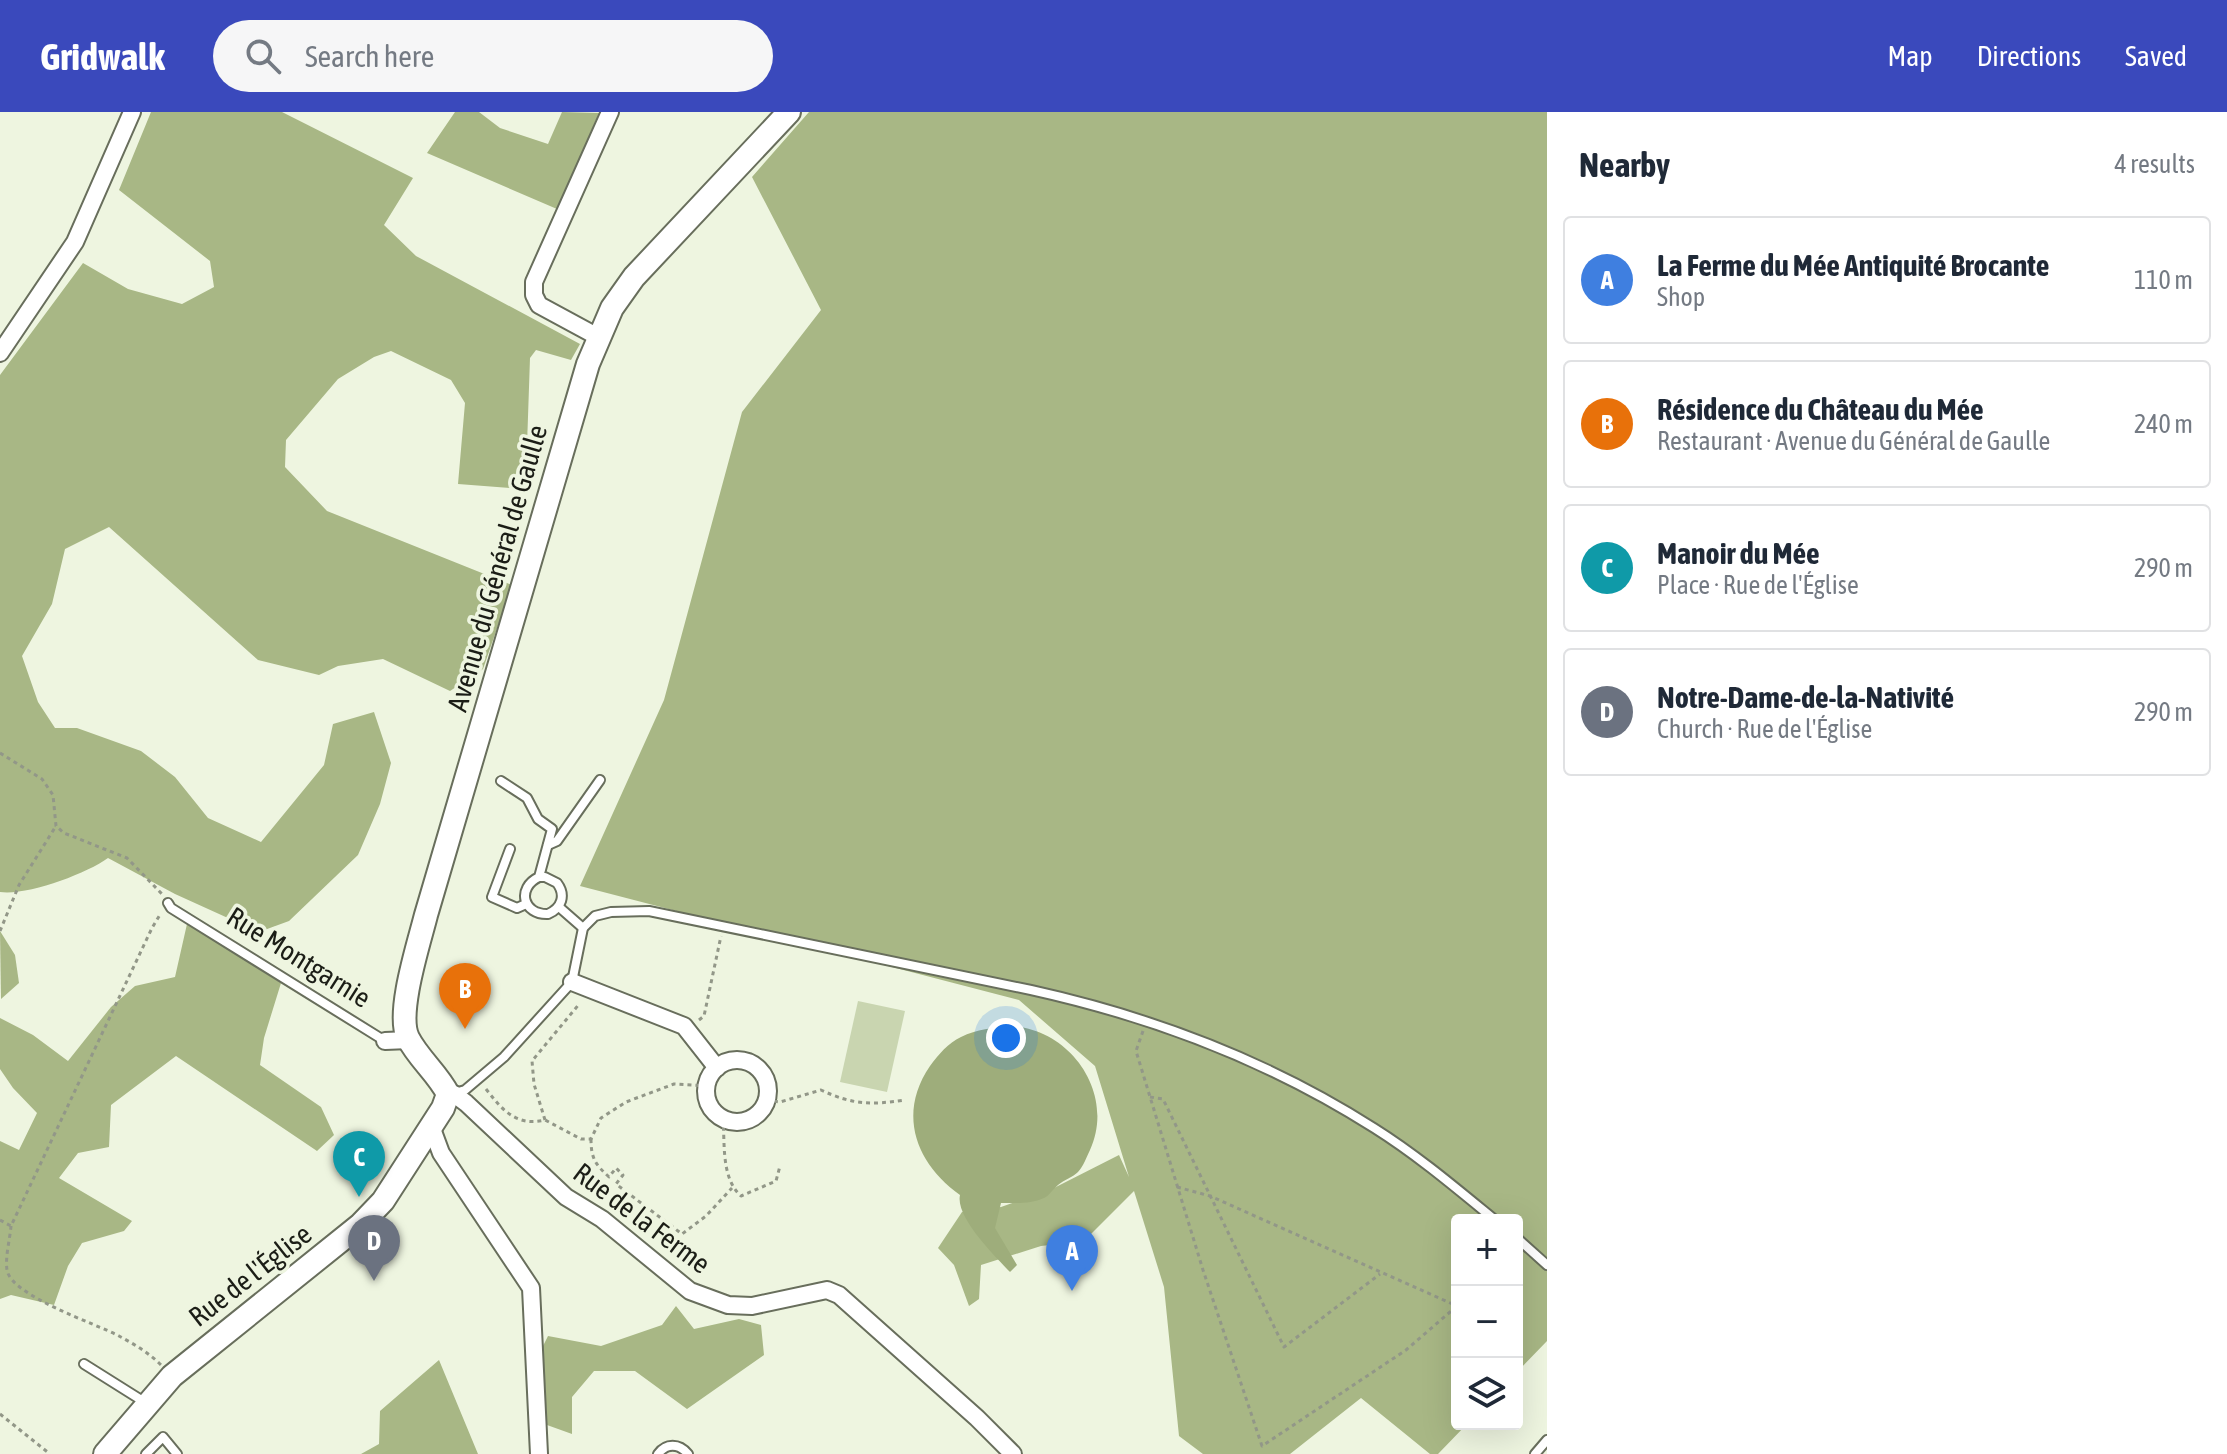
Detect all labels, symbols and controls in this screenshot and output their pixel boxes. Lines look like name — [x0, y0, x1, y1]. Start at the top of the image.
search box — [213, 20, 773, 92]
icon: search — [241, 34, 285, 78]
text: Gridwalk — [40, 35, 165, 78]
text: Search here — [305, 39, 434, 73]
text: Map — [1888, 40, 1933, 72]
text: Directions — [1977, 40, 2081, 72]
text: Saved — [2125, 40, 2187, 72]
text: Nearby — [1579, 145, 1670, 184]
text: 4 results — [2114, 149, 2195, 179]
text: La Ferme du Mée Antiquité Brocante — [1657, 248, 2049, 282]
text: A — [1601, 265, 1613, 295]
text: 110 m — [2134, 265, 2193, 295]
text: Shop — [1657, 282, 1705, 312]
text: Résidence du Château du Mée — [1657, 392, 1984, 426]
text: B — [1601, 409, 1613, 439]
text: 240 m — [2134, 409, 2193, 439]
street label: Avenue du Général de Gaulle — [441, 421, 553, 715]
text: Restaurant · Avenue du Général de Gaulle — [1657, 426, 2050, 456]
text: Manoir du Mée — [1657, 536, 1820, 570]
text: C — [1601, 553, 1613, 583]
text: 290 m — [2134, 553, 2193, 583]
text: Place · Rue de l'Église — [1657, 570, 1859, 600]
text: Notre-Dame-de-la-Nativité — [1657, 680, 1954, 714]
text: D — [1600, 697, 1614, 727]
text: 290 m — [2134, 697, 2193, 727]
text: Church · Rue de l'Église — [1657, 714, 1872, 744]
street label: Rue Montgarnie — [221, 900, 377, 1014]
pin: B — [439, 963, 491, 1029]
your location — [986, 1018, 1026, 1058]
pin: C — [333, 1131, 385, 1197]
street label: Rue de la Ferme — [567, 1156, 717, 1280]
map controls — [1451, 1214, 1523, 1430]
button: + — [1451, 1214, 1523, 1286]
pin: D — [348, 1215, 400, 1281]
street label: Rue de l'Église — [182, 1217, 318, 1333]
pin: A — [1046, 1225, 1098, 1291]
button: − — [1451, 1286, 1523, 1358]
button: layers — [1451, 1358, 1523, 1430]

